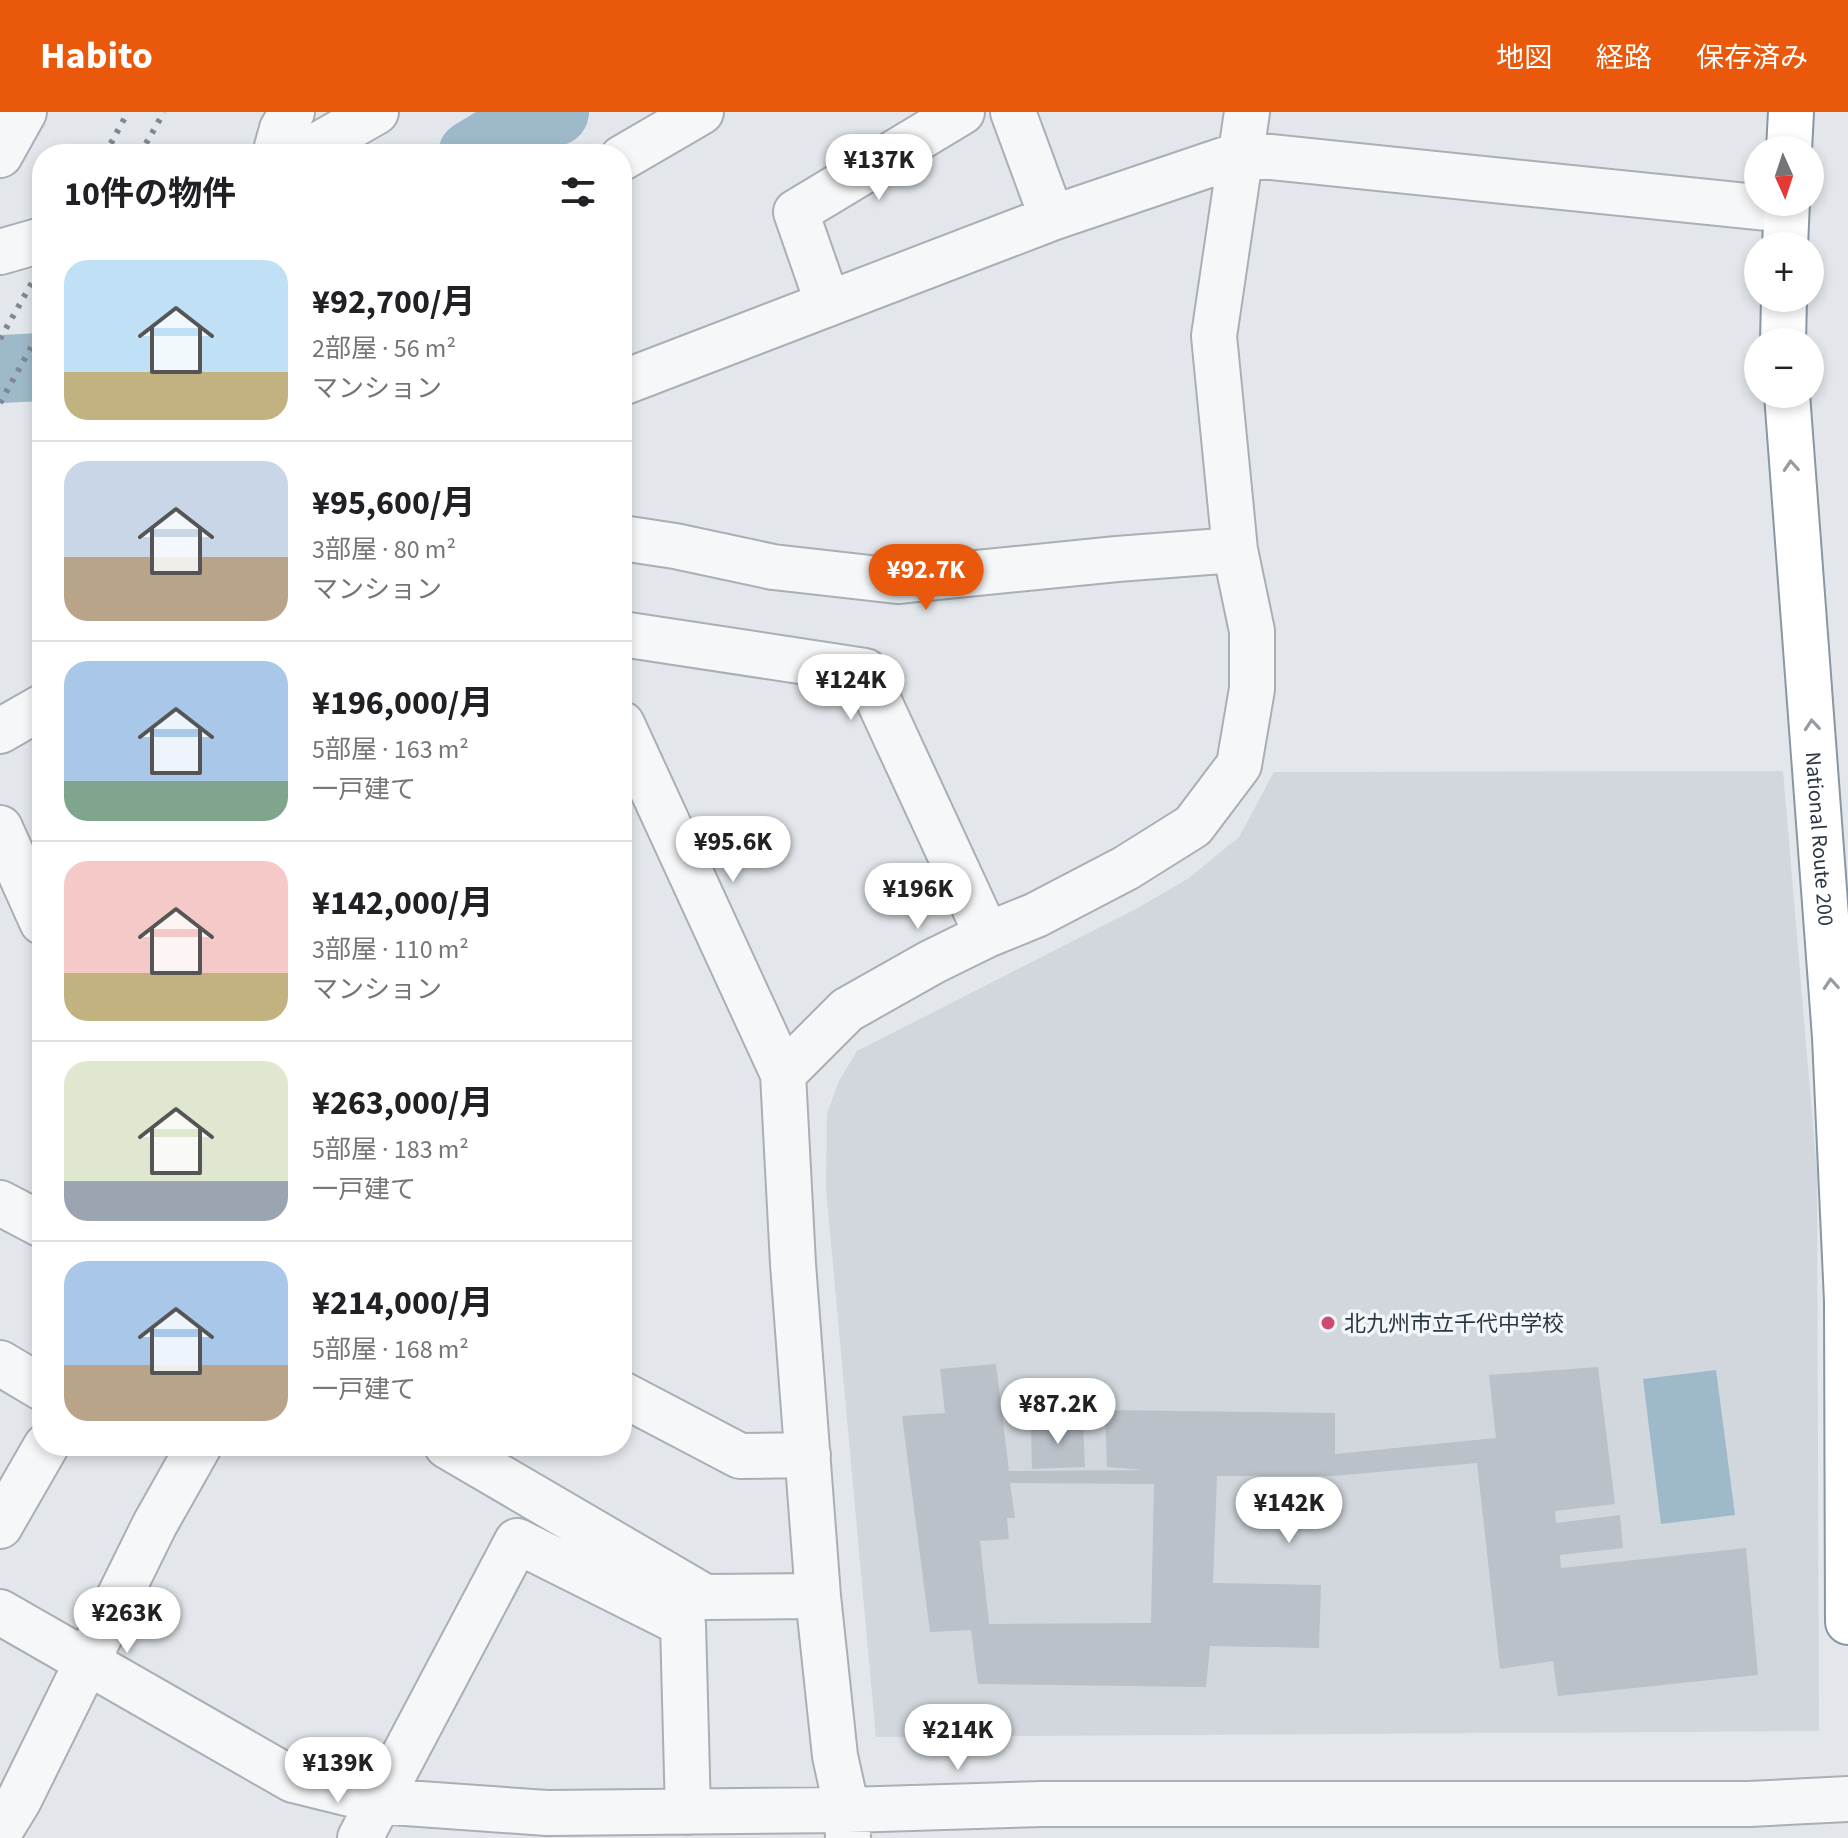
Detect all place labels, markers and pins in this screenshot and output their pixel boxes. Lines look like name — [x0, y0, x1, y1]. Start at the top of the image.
pin: ¥137K — [823, 134, 935, 202]
pin: ¥92.7K — [861, 544, 991, 612]
pin: ¥124K — [795, 654, 907, 722]
pin: ¥95.6K — [668, 816, 798, 884]
pin: ¥196K — [862, 863, 974, 931]
place label: 北九州市立千代中学校 — [1344, 1308, 1564, 1340]
marker: 北九州市立千代中学校 — [1319, 1314, 1337, 1332]
pin: ¥87.2K — [993, 1378, 1123, 1446]
pin: ¥142K — [1233, 1477, 1345, 1545]
pin: ¥263K — [71, 1587, 183, 1655]
pin: ¥214K — [902, 1704, 1014, 1772]
pin: ¥139K — [282, 1737, 394, 1805]

